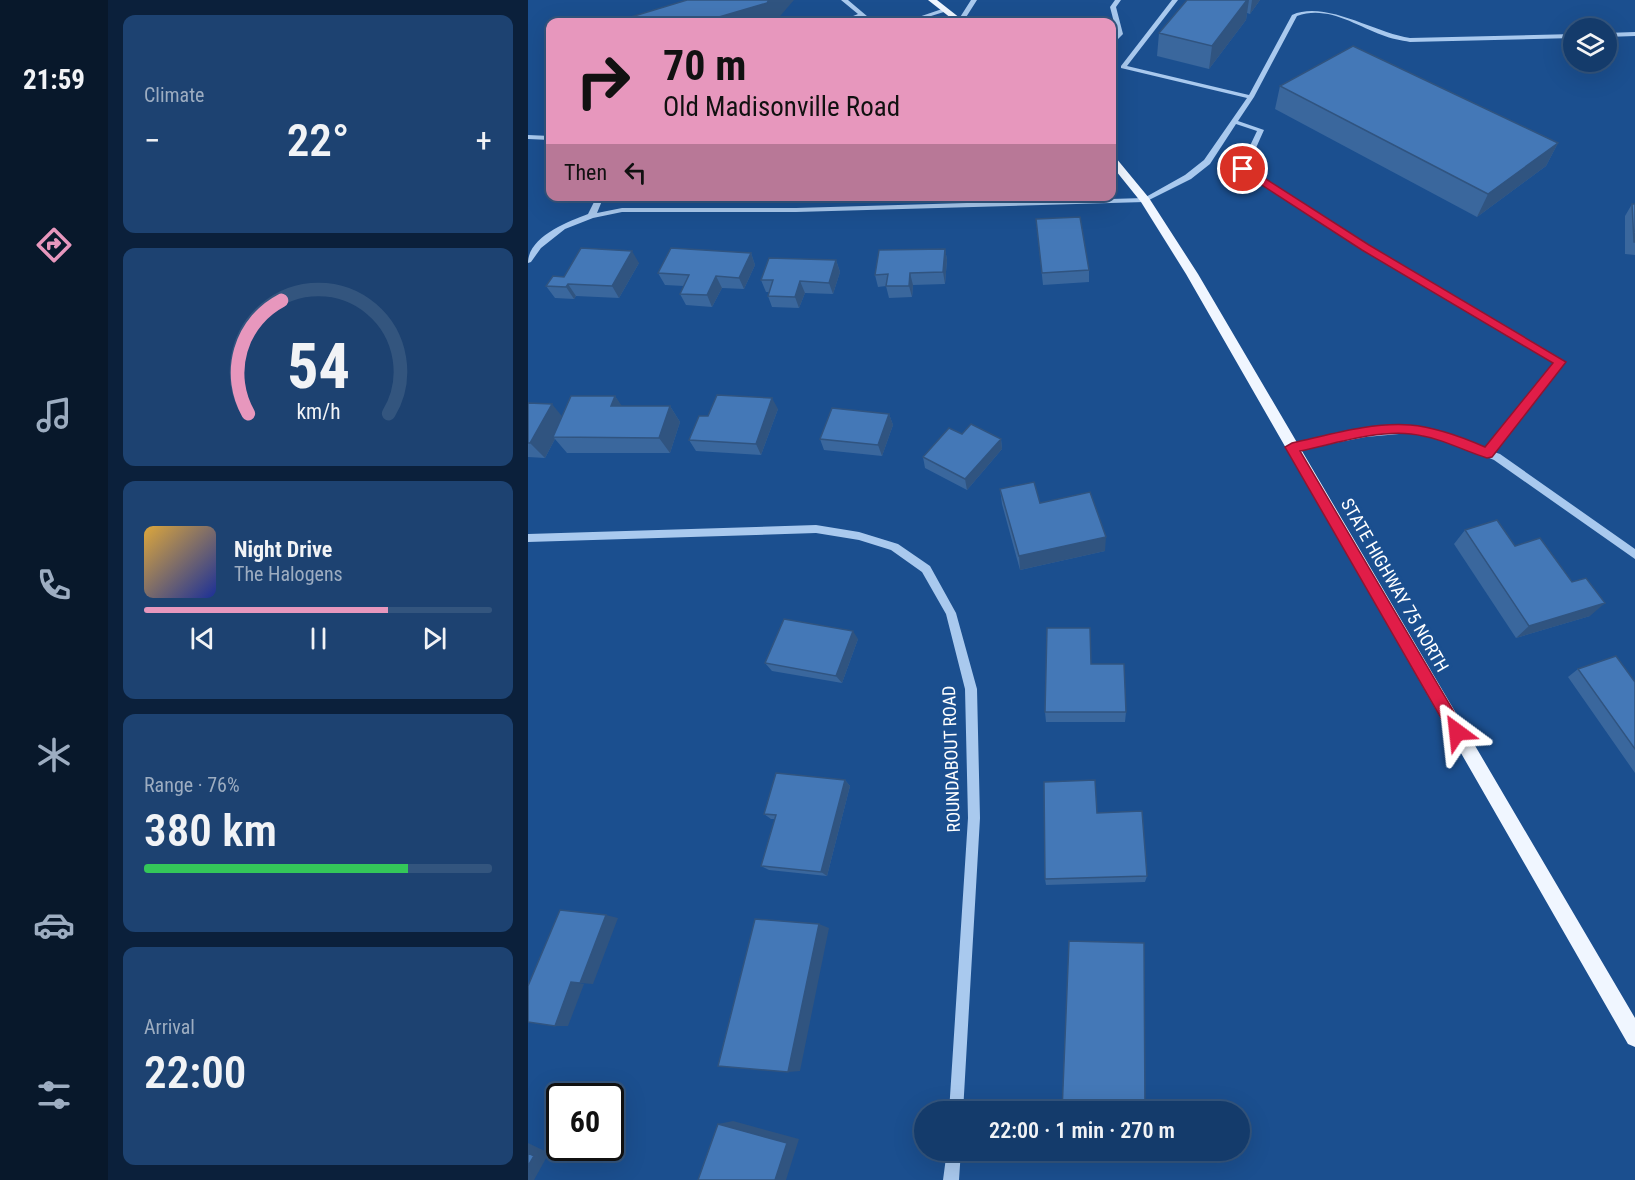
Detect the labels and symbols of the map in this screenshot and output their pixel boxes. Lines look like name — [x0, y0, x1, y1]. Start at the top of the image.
pin — [1217, 143, 1268, 194]
street label: STATE HIGHWAY 75 NORTH — [1337, 494, 1453, 676]
street label: ROUNDABOUT ROAD — [938, 685, 964, 833]
position arrow — [1425, 700, 1489, 764]
speed limit sign: 60 — [546, 1083, 624, 1161]

